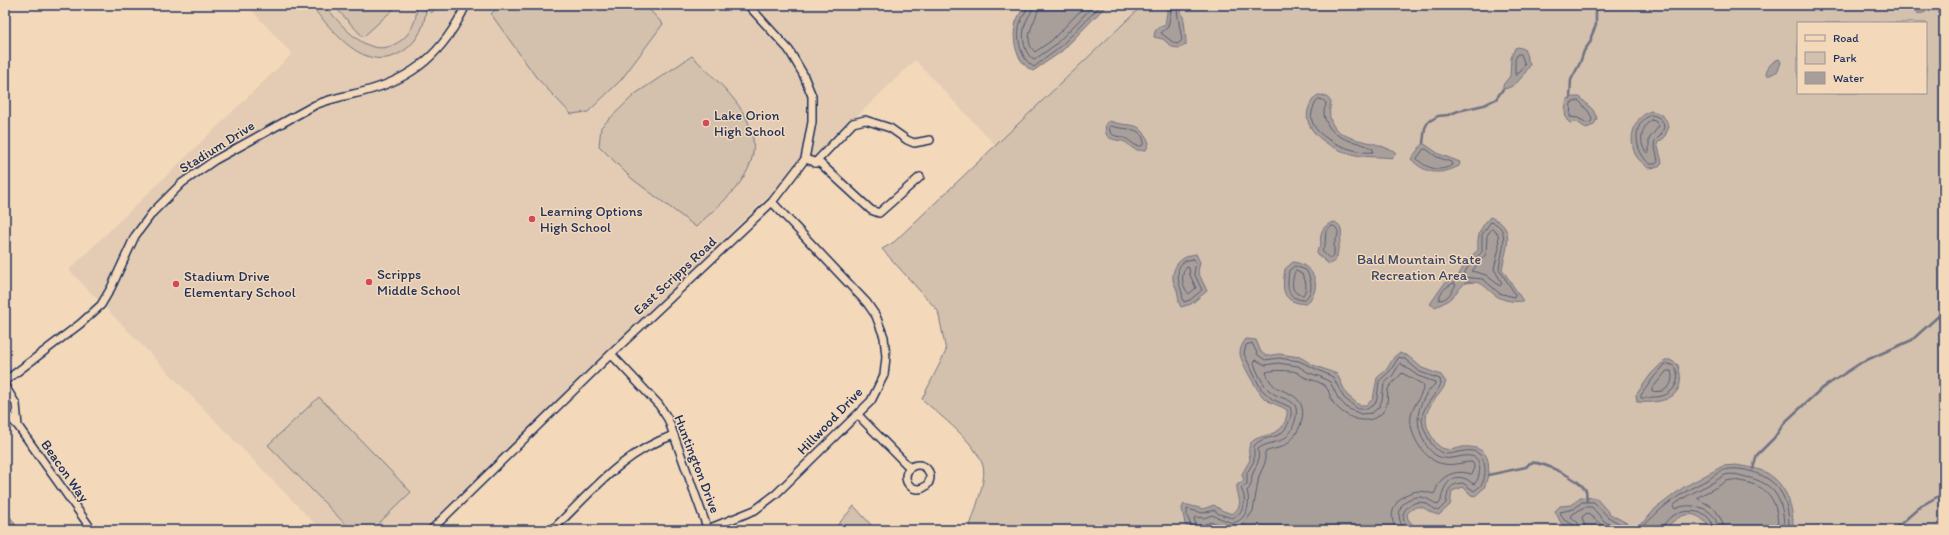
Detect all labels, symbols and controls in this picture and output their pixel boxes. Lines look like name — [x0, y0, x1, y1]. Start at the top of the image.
legend — [1797, 22, 1927, 94]
text: Road — [1833, 31, 1859, 45]
text: Park — [1833, 51, 1857, 65]
text: Water — [1833, 71, 1864, 85]
place label: Lake Orion High School — [714, 107, 785, 140]
street label: Stadium Drive — [176, 117, 258, 177]
marker: Lake Orion High School — [701, 118, 711, 128]
place label: Learning Options High School — [540, 203, 643, 236]
marker: Learning Options High School — [527, 214, 537, 224]
street label: East Scripps Road — [630, 233, 720, 319]
park label: Bald Mountain State Recreation Area — [1357, 251, 1481, 284]
place label: Scripps Middle School — [377, 266, 460, 299]
place label: Stadium Drive Elementary School — [184, 268, 296, 301]
marker: Scripps Middle School — [364, 277, 374, 287]
marker: Stadium Drive Elementary School — [171, 279, 181, 289]
street label: Hillwood Drive — [794, 384, 867, 458]
street label: Huntington Drive — [670, 412, 724, 516]
street label: Beacon Way — [37, 437, 93, 506]

